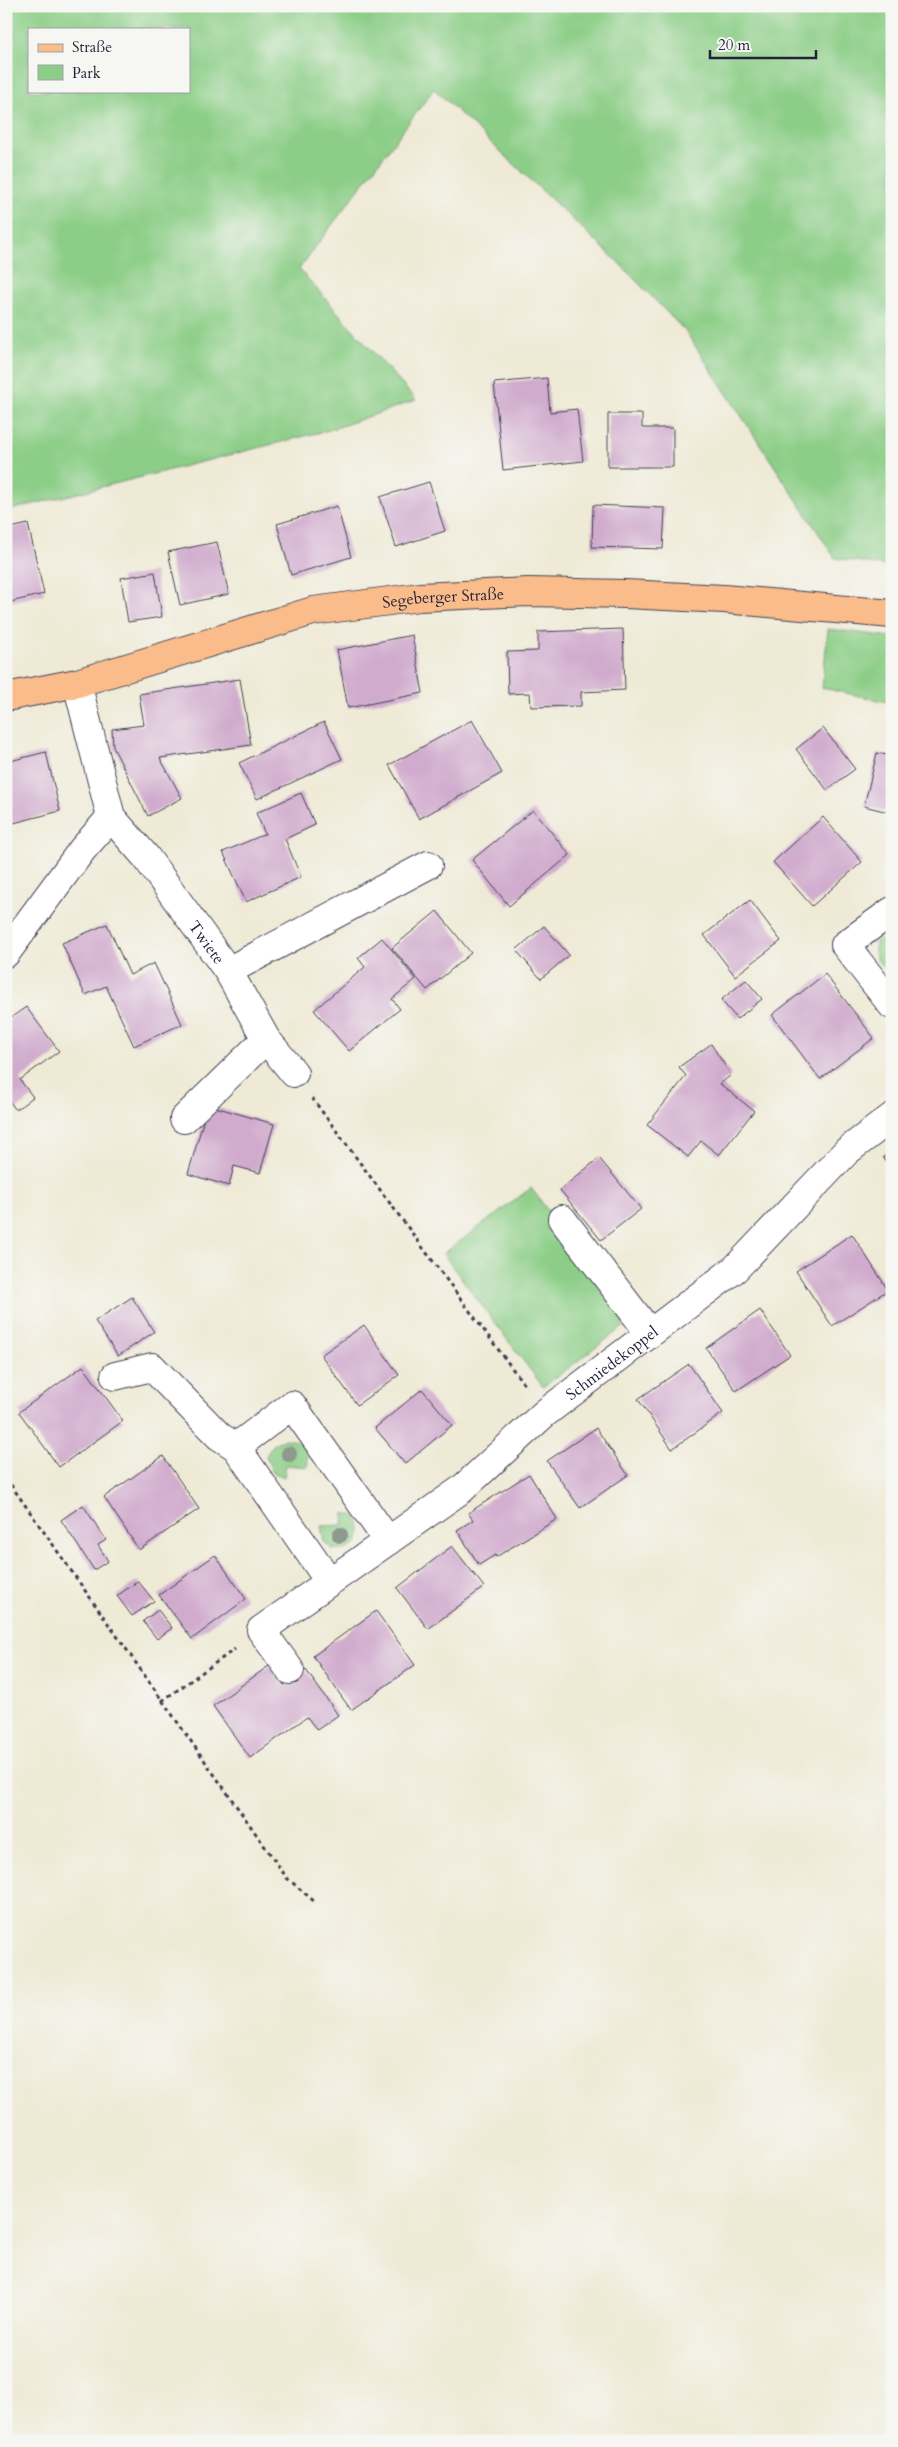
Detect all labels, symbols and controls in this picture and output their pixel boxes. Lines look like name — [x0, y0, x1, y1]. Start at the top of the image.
legend — [28, 28, 190, 92]
scale bar — [710, 28, 817, 60]
text: 20 m — [718, 35, 750, 55]
text: Straße — [72, 37, 112, 57]
text: Park — [72, 63, 101, 83]
street label: Segeberger Straße — [381, 583, 505, 614]
street label: Twiete — [183, 916, 229, 969]
street label: Schmiedekoppel — [561, 1321, 663, 1406]

